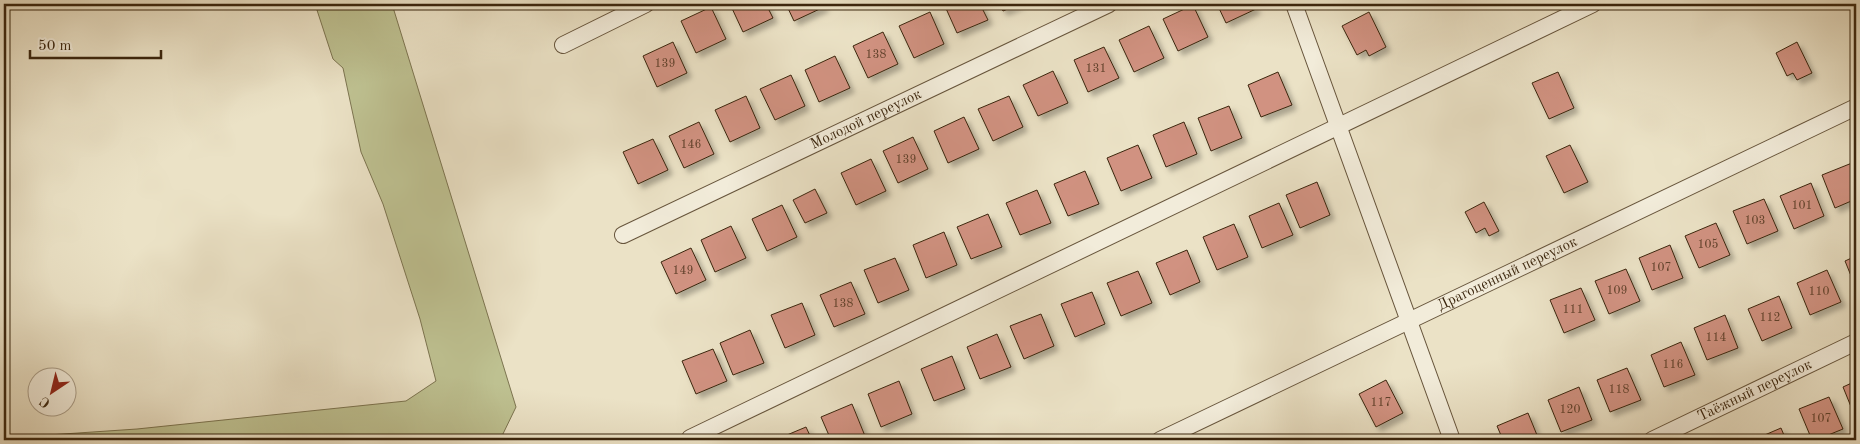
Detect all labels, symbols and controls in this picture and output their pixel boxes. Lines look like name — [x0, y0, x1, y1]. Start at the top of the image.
scale bar — [30, 28, 161, 60]
text: 50 m — [38, 39, 72, 54]
house number: 138 — [866, 49, 886, 61]
house number: 139 — [655, 58, 675, 70]
house number: 131 — [1086, 63, 1106, 75]
street label: Молодой переулок — [808, 87, 924, 152]
house number: 146 — [681, 139, 701, 151]
house number: 139 — [896, 154, 916, 166]
house number: 101 — [1792, 200, 1812, 212]
house number: 103 — [1745, 215, 1765, 227]
street label: Драгоценный переулок — [1435, 234, 1580, 314]
house number: 105 — [1698, 238, 1718, 251]
house number: 107 — [1651, 262, 1671, 274]
house number: 149 — [673, 265, 693, 277]
house number: 109 — [1607, 285, 1627, 297]
house number: 110 — [1809, 286, 1829, 298]
house number: 138 — [833, 298, 853, 310]
house number: 111 — [1563, 304, 1583, 316]
house number: 112 — [1760, 312, 1780, 324]
house number: 114 — [1706, 332, 1726, 344]
street label: Таёжный переулок — [1695, 357, 1815, 424]
house number: 116 — [1663, 359, 1683, 371]
north arrow — [28, 366, 78, 416]
house number: 118 — [1609, 384, 1629, 396]
text: С — [37, 393, 53, 410]
house number: 117 — [1371, 397, 1391, 409]
house number: 120 — [1560, 404, 1580, 416]
house number: 107 — [1811, 413, 1831, 425]

